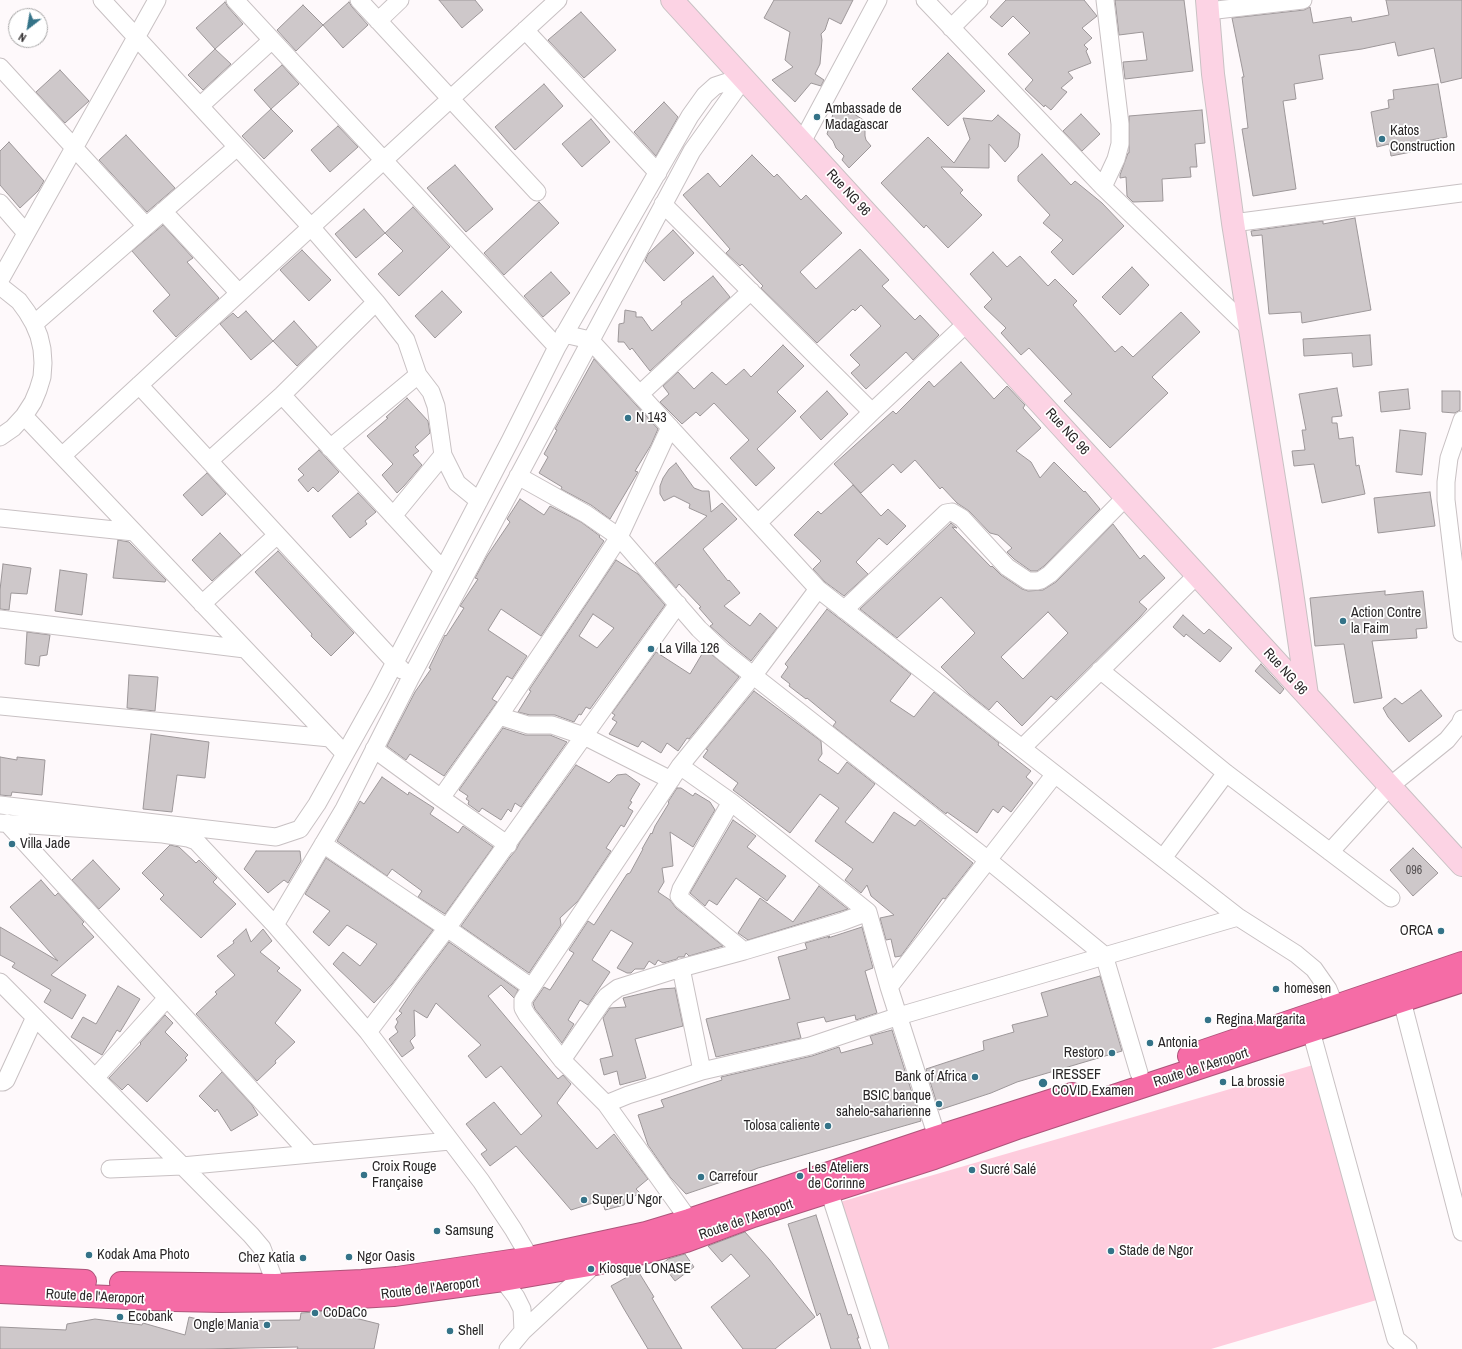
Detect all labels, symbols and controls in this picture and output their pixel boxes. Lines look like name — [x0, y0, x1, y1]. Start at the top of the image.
north arrow — [8, 8, 48, 48]
text: N — [16, 30, 29, 45]
place label: Ambassade de Madagascar — [825, 101, 902, 134]
marker: Ambassade de Madagascar — [812, 112, 822, 122]
place label: Katos Construction — [1390, 123, 1455, 156]
marker: Katos Construction — [1377, 134, 1387, 144]
street label: Rue NG 96 — [823, 166, 873, 220]
street label: Rue NG 96 — [1042, 405, 1092, 459]
place label: N 143 — [636, 410, 667, 426]
marker: N 143 — [623, 413, 633, 423]
place label: Action Contre la Faim — [1351, 605, 1421, 638]
marker: Action Contre la Faim — [1338, 616, 1348, 626]
place label: La Villa 126 — [659, 641, 719, 657]
marker: La Villa 126 — [646, 644, 656, 654]
street label: Rue NG 96 — [1260, 645, 1310, 699]
place label: Villa Jade — [20, 836, 70, 852]
marker: Villa Jade — [7, 839, 17, 849]
house number: 096 — [1406, 864, 1422, 878]
place label: ORCA — [1400, 923, 1433, 939]
marker: ORCA — [1436, 926, 1446, 936]
place label: homesen — [1284, 981, 1331, 997]
marker: homesen — [1271, 984, 1281, 994]
place label: Regina Margarita — [1216, 1012, 1305, 1028]
marker: Regina Margarita — [1203, 1015, 1213, 1025]
place label: Antonia — [1158, 1035, 1198, 1051]
marker: Antonia — [1145, 1038, 1155, 1048]
place label: Restoro — [1064, 1045, 1104, 1061]
street label: Route de l'Aeroport — [1152, 1045, 1250, 1091]
marker: Restoro — [1107, 1048, 1117, 1058]
place label: IRESSEF COVID Examen — [1052, 1067, 1134, 1100]
place label: Bank of Africa — [895, 1069, 967, 1085]
marker: Bank of Africa — [970, 1072, 980, 1082]
place label: La brossie — [1231, 1074, 1285, 1090]
marker: IRESSEF COVID Examen — [1037, 1077, 1049, 1089]
marker: La brossie — [1218, 1077, 1228, 1087]
place label: BSIC banque sahelo-saharienne — [836, 1088, 931, 1120]
marker: BSIC banque sahelo-saharienne — [934, 1099, 944, 1109]
place label: Tolosa caliente — [743, 1118, 820, 1134]
marker: Tolosa caliente — [823, 1121, 833, 1131]
place label: Croix Rouge Française — [372, 1159, 436, 1192]
place label: Les Ateliers de Corinne — [808, 1160, 869, 1192]
place label: Sucré Salé — [980, 1162, 1036, 1178]
marker: Sucré Salé — [967, 1165, 977, 1175]
place label: Carrefour — [709, 1169, 757, 1185]
marker: Croix Rouge Française — [359, 1170, 369, 1180]
marker: Les Ateliers de Corinne — [795, 1171, 805, 1181]
marker: Carrefour — [696, 1172, 706, 1182]
place label: Super U Ngor — [592, 1192, 662, 1208]
marker: Super U Ngor — [579, 1195, 589, 1205]
street label: Route de l'Aeroport — [697, 1196, 795, 1244]
place label: Samsung — [445, 1223, 493, 1239]
marker: Samsung — [432, 1226, 442, 1236]
place label: Stade de Ngor — [1119, 1243, 1193, 1259]
marker: Stade de Ngor — [1106, 1246, 1116, 1256]
place label: Kodak Ama Photo — [97, 1247, 190, 1263]
place label: Ngor Oasis — [357, 1249, 415, 1265]
marker: Kodak Ama Photo — [84, 1250, 94, 1260]
place label: Chez Katia — [238, 1250, 295, 1266]
marker: Ngor Oasis — [344, 1252, 354, 1262]
marker: Chez Katia — [298, 1253, 308, 1263]
place label: Kiosque LONASE — [599, 1261, 691, 1277]
marker: Kiosque LONASE — [586, 1264, 596, 1274]
street label: Route de l'Aeroport — [380, 1275, 480, 1303]
street label: Route de l'Aeroport — [45, 1286, 145, 1308]
place label: CoDaCo — [323, 1305, 367, 1321]
marker: CoDaCo — [310, 1308, 320, 1318]
place label: Ecobank — [128, 1309, 173, 1325]
marker: Ecobank — [115, 1312, 125, 1322]
place label: Ongle Mania — [193, 1317, 259, 1333]
marker: Ongle Mania — [262, 1320, 272, 1330]
place label: Shell — [458, 1323, 484, 1339]
marker: Shell — [445, 1326, 455, 1336]

